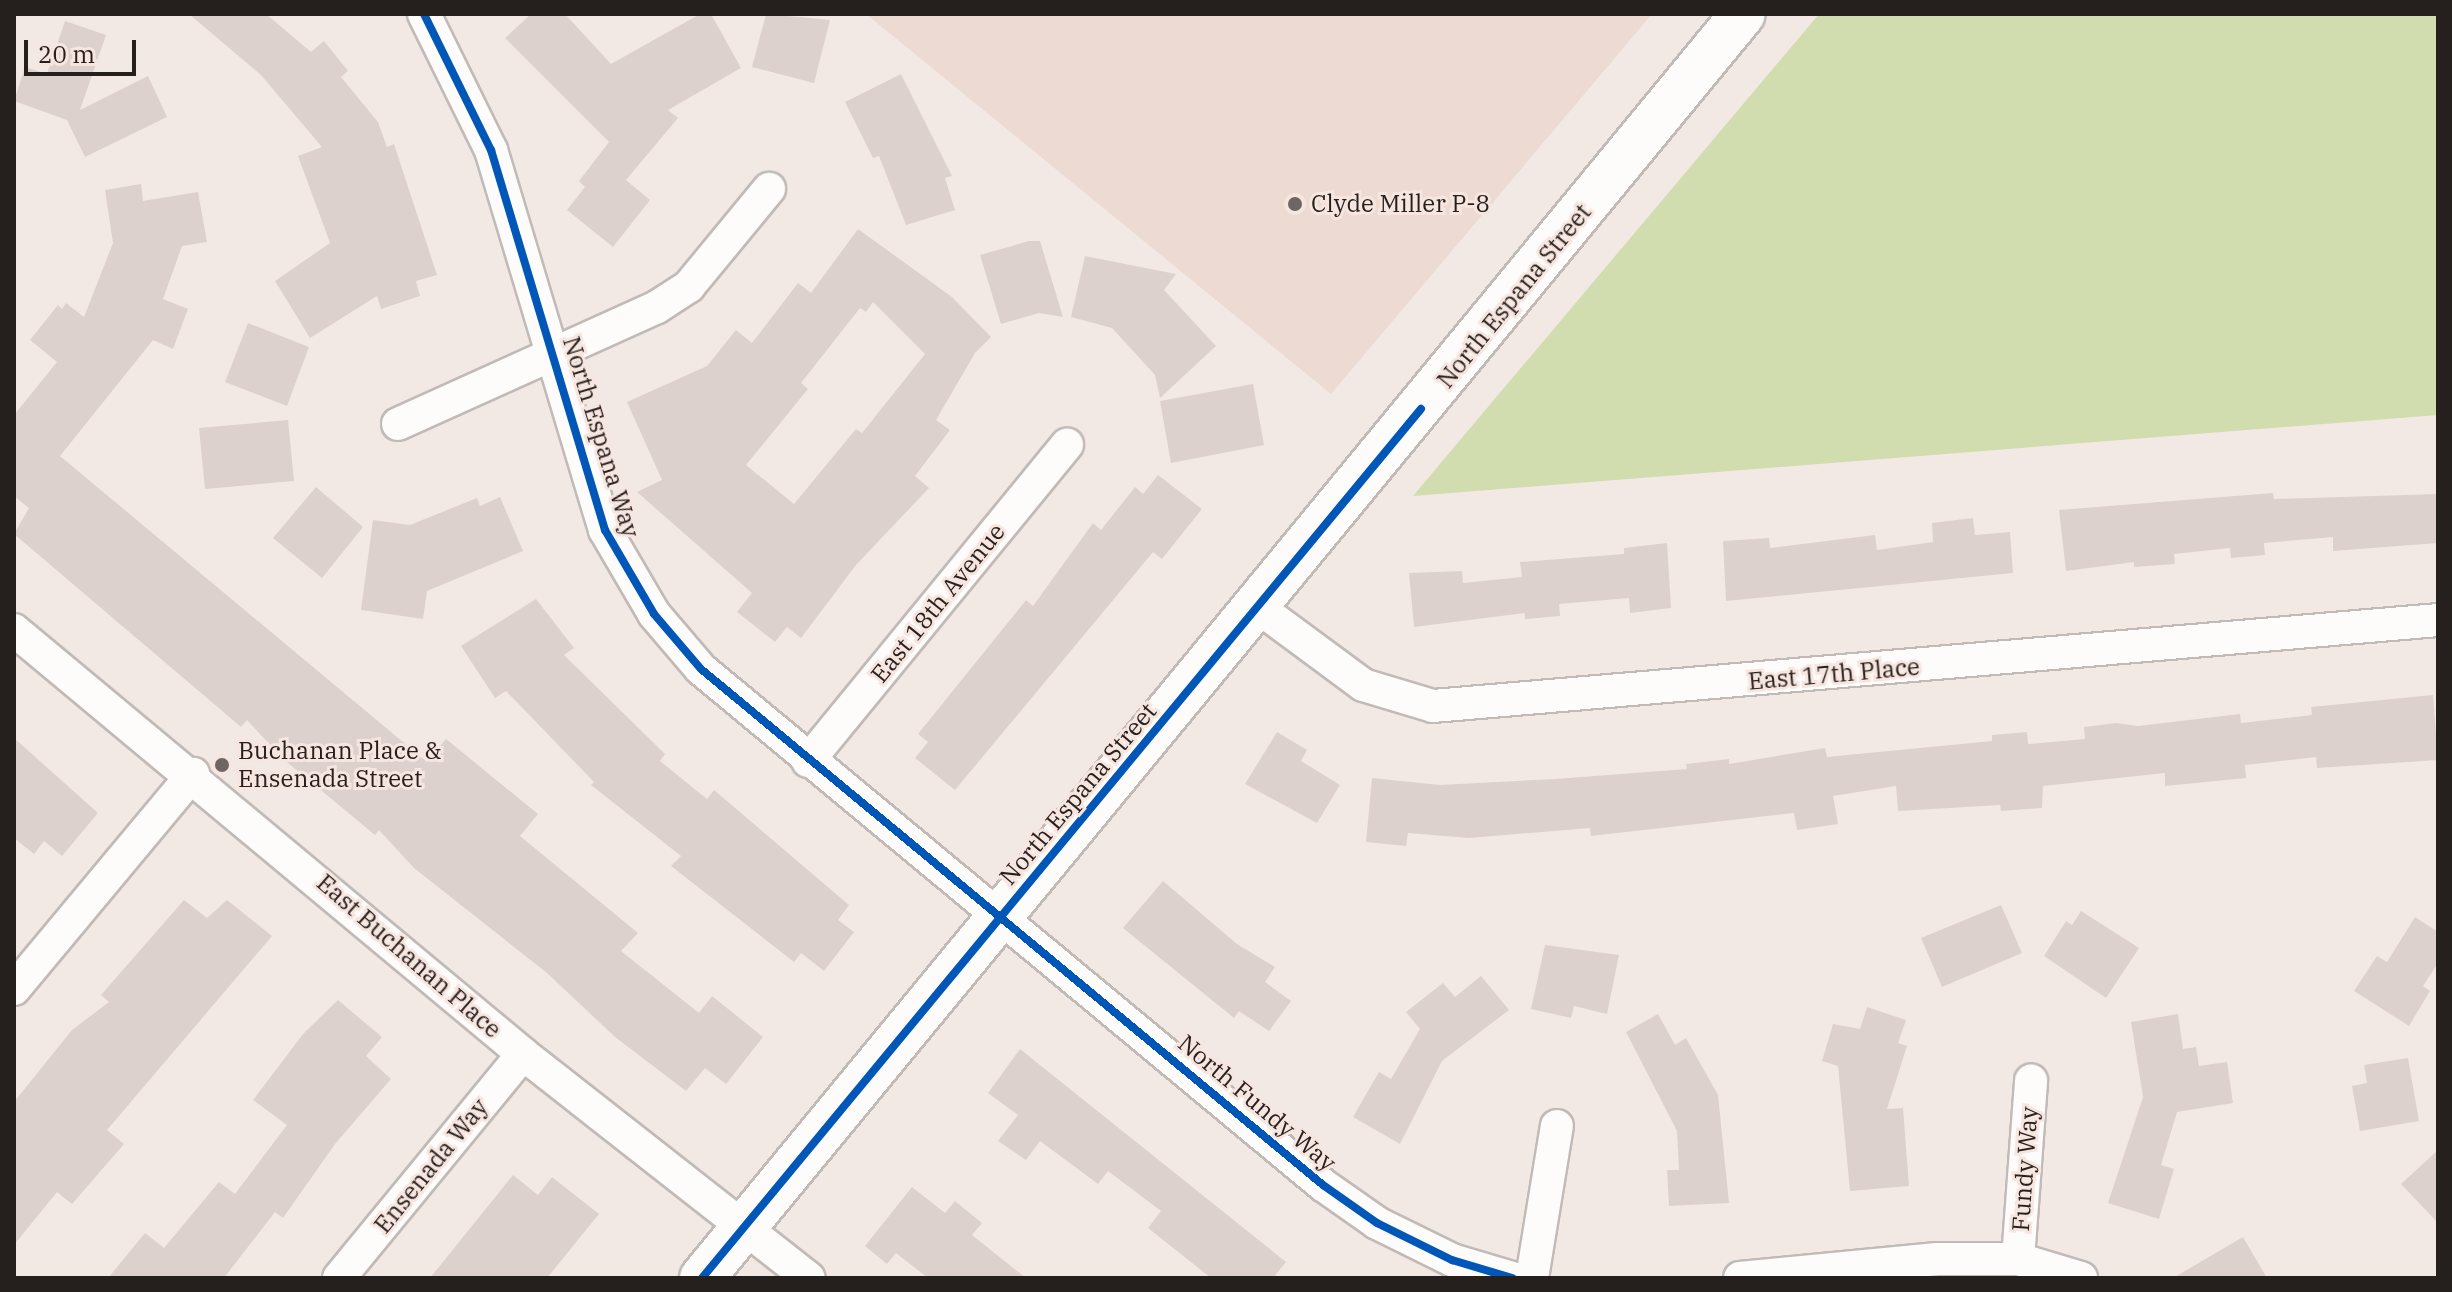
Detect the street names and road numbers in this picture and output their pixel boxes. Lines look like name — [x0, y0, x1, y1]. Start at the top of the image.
street label: North Espana Street — [1431, 198, 1597, 394]
street label: North Espana Way — [557, 333, 645, 541]
street label: East 18th Avenue — [865, 518, 1011, 688]
street label: East 17th Place — [1747, 652, 1921, 696]
street label: North Espana Street — [994, 697, 1162, 891]
street label: East Buchanan Place — [311, 868, 507, 1044]
street label: North Fundy Way — [1172, 1029, 1342, 1177]
street label: Ensenada Way — [368, 1093, 494, 1239]
street label: Fundy Way — [2006, 1106, 2044, 1232]

